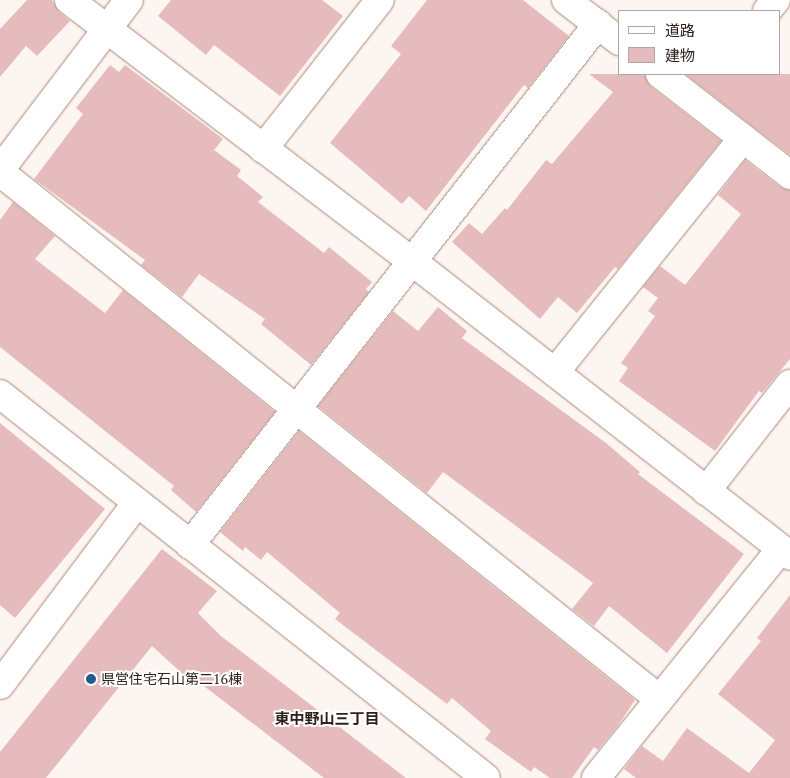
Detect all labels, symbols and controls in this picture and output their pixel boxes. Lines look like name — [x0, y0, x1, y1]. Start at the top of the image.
legend — [618, 10, 780, 75]
text: 道路 — [665, 20, 695, 40]
text: 建物 — [665, 45, 695, 65]
place label: 県営住宅石山第二16棟 — [101, 671, 242, 687]
marker: 県営住宅石山第二16棟 — [85, 673, 97, 685]
district label: 東中野山三丁目 — [275, 710, 379, 728]

